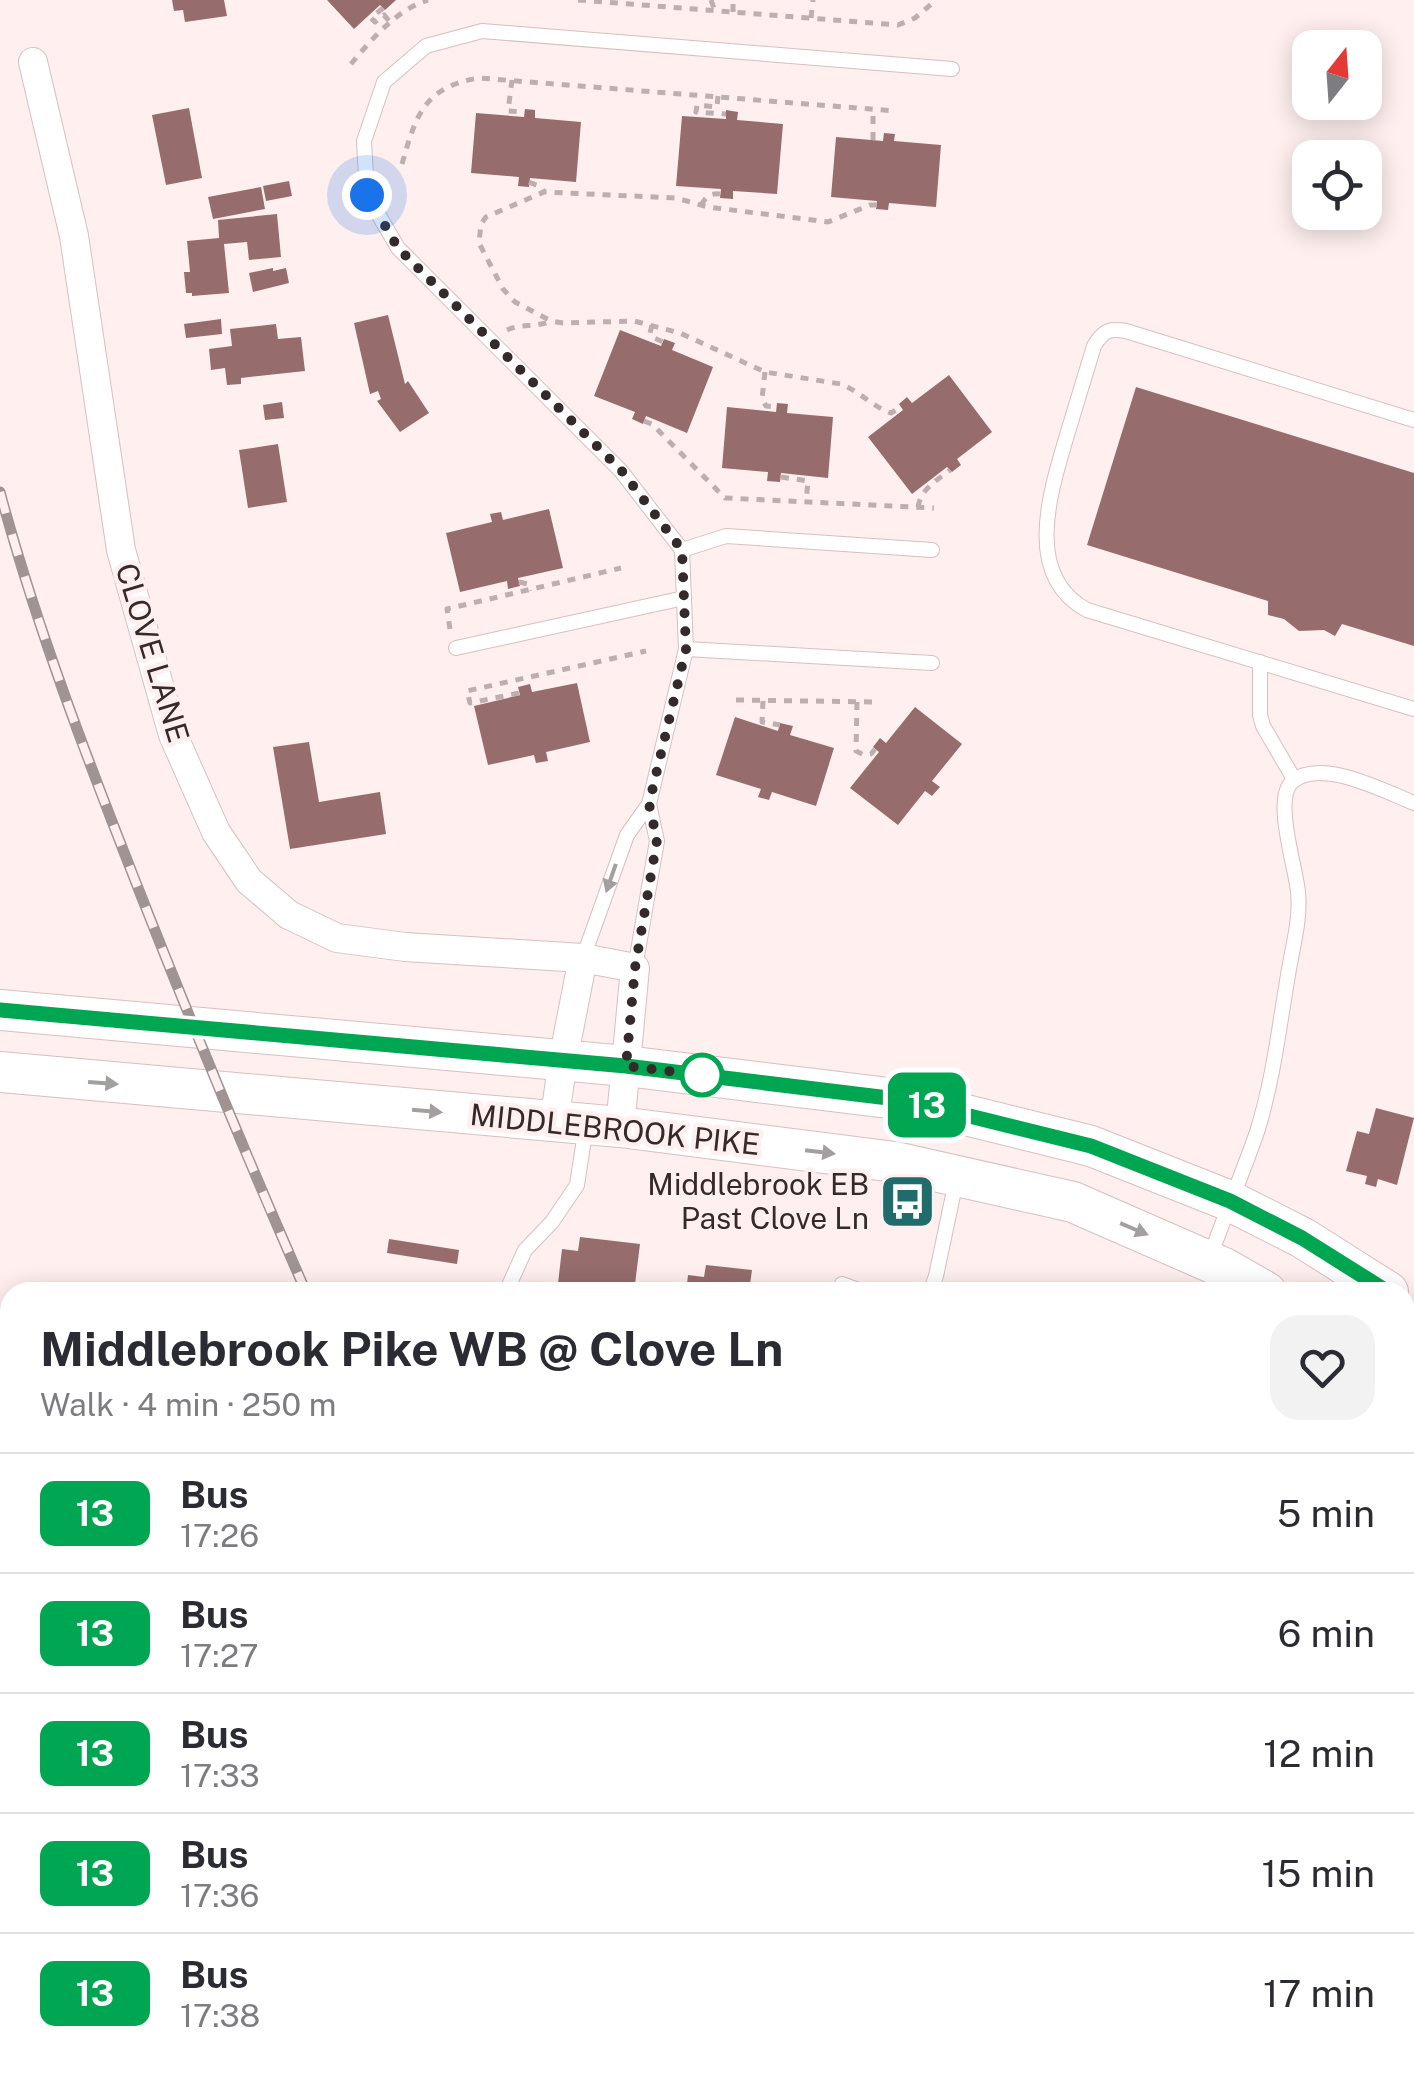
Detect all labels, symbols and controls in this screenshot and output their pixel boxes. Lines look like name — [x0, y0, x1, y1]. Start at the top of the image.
north arrow — [1292, 30, 1382, 120]
map controls — [1292, 30, 1382, 230]
button: locate — [1292, 140, 1382, 230]
your location — [342, 170, 392, 220]
street label: CLOVE LANE — [109, 559, 197, 747]
one-way arrow — [603, 864, 618, 894]
unlabelled marker — [681, 1054, 723, 1096]
line badge: 13 — [882, 1072, 972, 1138]
one-way arrow — [88, 1075, 120, 1091]
text: 13 — [908, 1085, 946, 1126]
street label: MIDDLEBROOK PIKE — [468, 1096, 762, 1162]
one-way arrow — [411, 1103, 443, 1119]
one-way arrow — [804, 1144, 836, 1160]
place label: Middlebrook EB Past Clove Ln — [647, 1166, 869, 1236]
bus stop icon: Middlebrook EB Past Clove Ln — [878, 1172, 938, 1232]
one-way arrow — [1119, 1221, 1149, 1237]
button: heart — [1270, 1315, 1375, 1420]
text: Middlebrook Pike WB @ Clove Ln — [40, 1320, 783, 1377]
text: Walk · 4 min · 250 m — [40, 1386, 336, 1423]
text: Bus — [180, 1472, 249, 1517]
text: 5 min — [1277, 1491, 1375, 1536]
text: 13 — [76, 1493, 114, 1534]
text: 17:26 — [180, 1517, 259, 1554]
text: Bus — [180, 1592, 249, 1637]
text: 6 min — [1278, 1611, 1375, 1656]
text: 13 — [76, 1613, 114, 1654]
text: 17:27 — [180, 1637, 258, 1674]
text: Bus — [180, 1712, 249, 1757]
text: 12 min — [1263, 1731, 1375, 1776]
text: 13 — [76, 1733, 114, 1774]
text: 17:33 — [180, 1757, 260, 1794]
text: Bus — [180, 1832, 249, 1877]
text: 15 min — [1262, 1851, 1375, 1896]
text: 13 — [76, 1853, 114, 1894]
text: 17:36 — [180, 1877, 259, 1914]
text: Bus — [180, 1952, 249, 1997]
text: 17 min — [1263, 1971, 1375, 2016]
text: 13 — [76, 1973, 114, 2014]
text: 17:38 — [180, 1997, 260, 2034]

